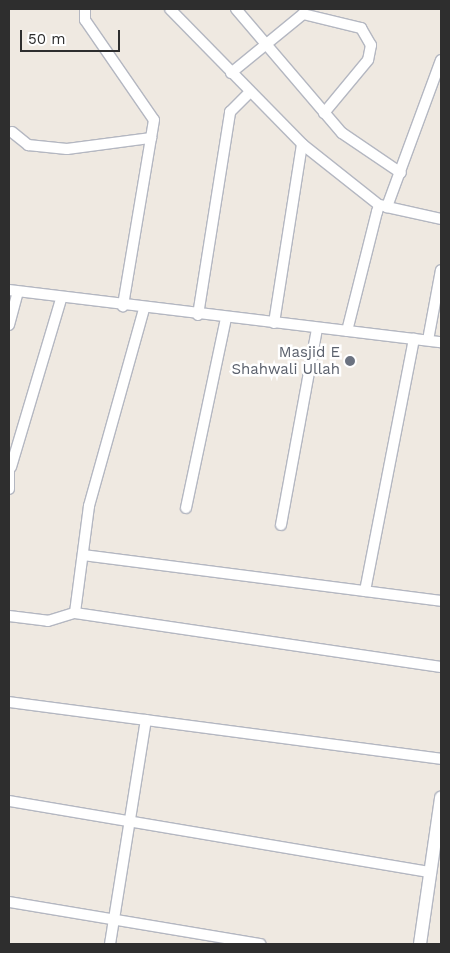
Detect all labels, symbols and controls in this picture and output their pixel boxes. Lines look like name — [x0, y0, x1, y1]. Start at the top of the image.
scale bar — [22, 20, 122, 52]
text: 50 m — [28, 30, 65, 48]
place label: Masjid E Shahwali Ullah — [231, 343, 340, 378]
marker: Masjid E Shahwali Ullah — [344, 355, 356, 367]

